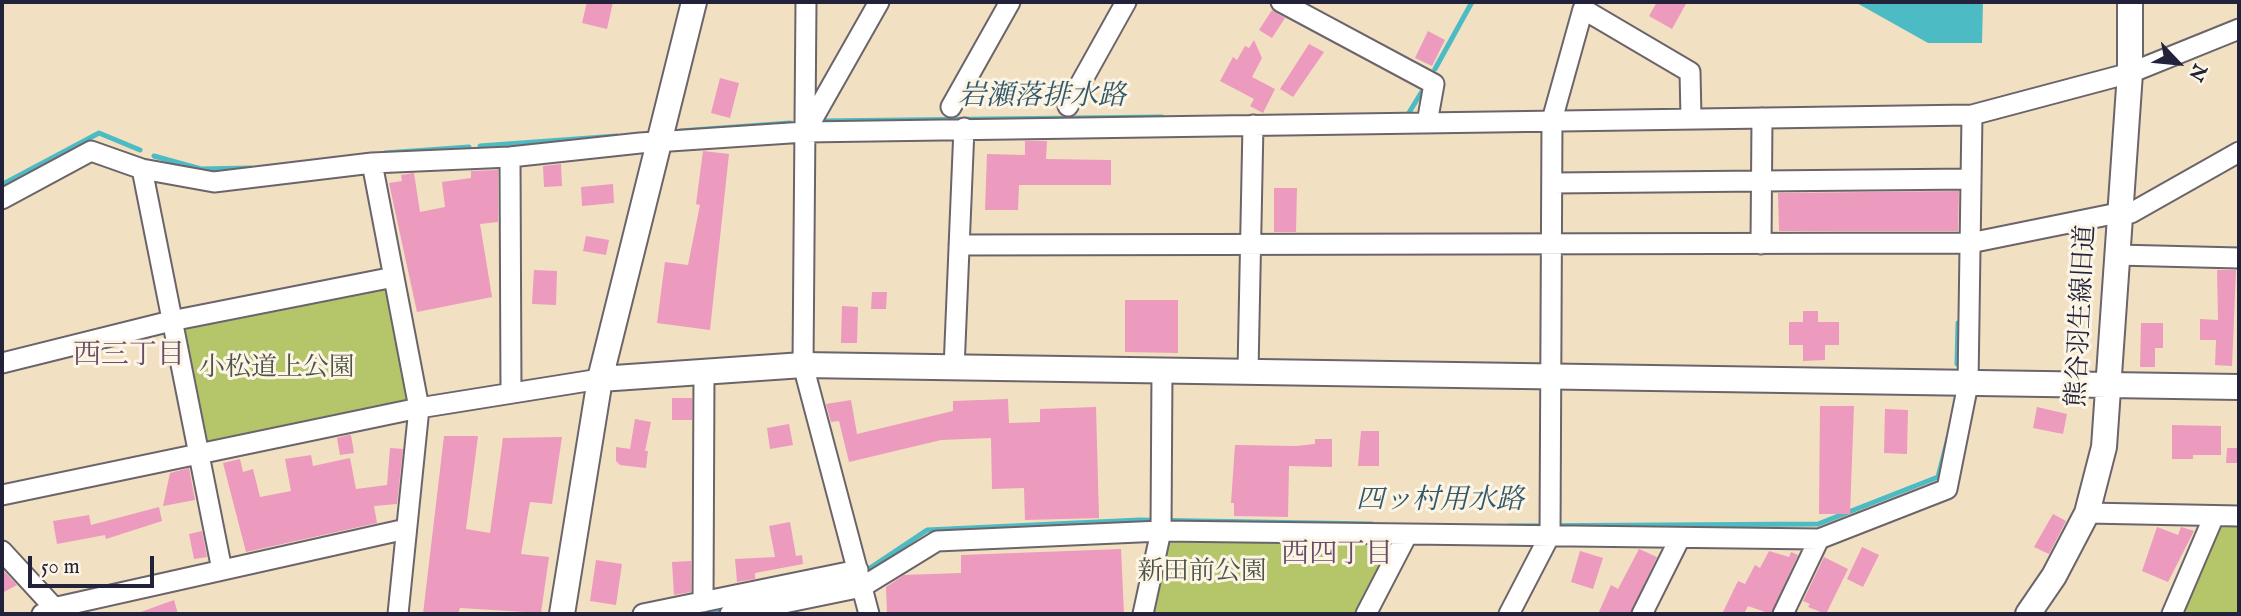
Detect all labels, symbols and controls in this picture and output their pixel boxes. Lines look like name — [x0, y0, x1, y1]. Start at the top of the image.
north arrow — [2143, 28, 2213, 98]
text: N — [2182, 60, 2211, 85]
water label: 岩瀬落排水路 — [958, 81, 1126, 115]
street label: 熊谷羽生線旧道 — [2063, 224, 2103, 408]
district label: 西三丁目 — [73, 340, 185, 374]
park label: 小松道上公園 — [199, 354, 355, 386]
water label: 四ッ村用水路 — [1356, 485, 1524, 519]
district label: 西四丁目 — [1281, 539, 1393, 573]
scale bar — [32, 542, 158, 586]
text: 50 m — [41, 554, 80, 581]
park label: 新田前公園 — [1137, 558, 1267, 590]

